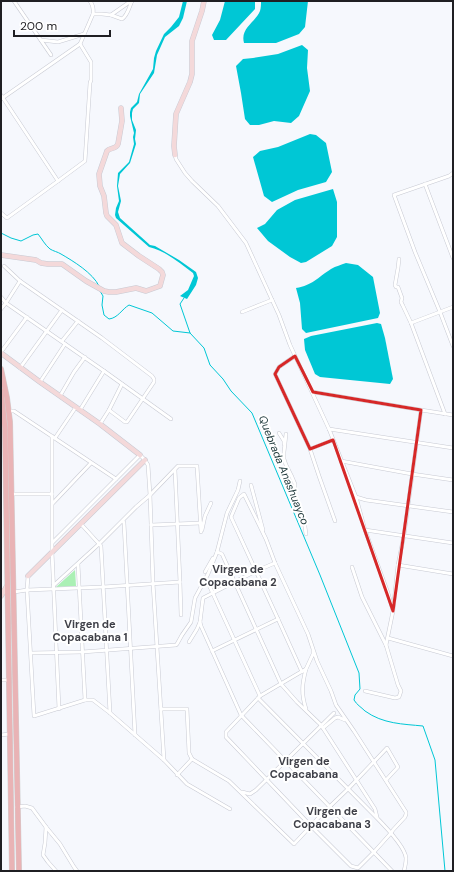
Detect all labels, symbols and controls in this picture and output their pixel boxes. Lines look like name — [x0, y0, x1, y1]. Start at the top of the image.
scale bar — [14, 12, 110, 38]
text: 200 m — [20, 18, 57, 34]
water label: Quebrada Anashuayco — [256, 413, 313, 527]
district label: Virgen de Copacabana 2 — [199, 562, 277, 589]
district label: Virgen de Copacabana 1 — [52, 617, 128, 644]
district label: Virgen de Copacabana — [270, 754, 338, 781]
district label: Virgen de Copacabana 3 — [293, 804, 371, 831]

